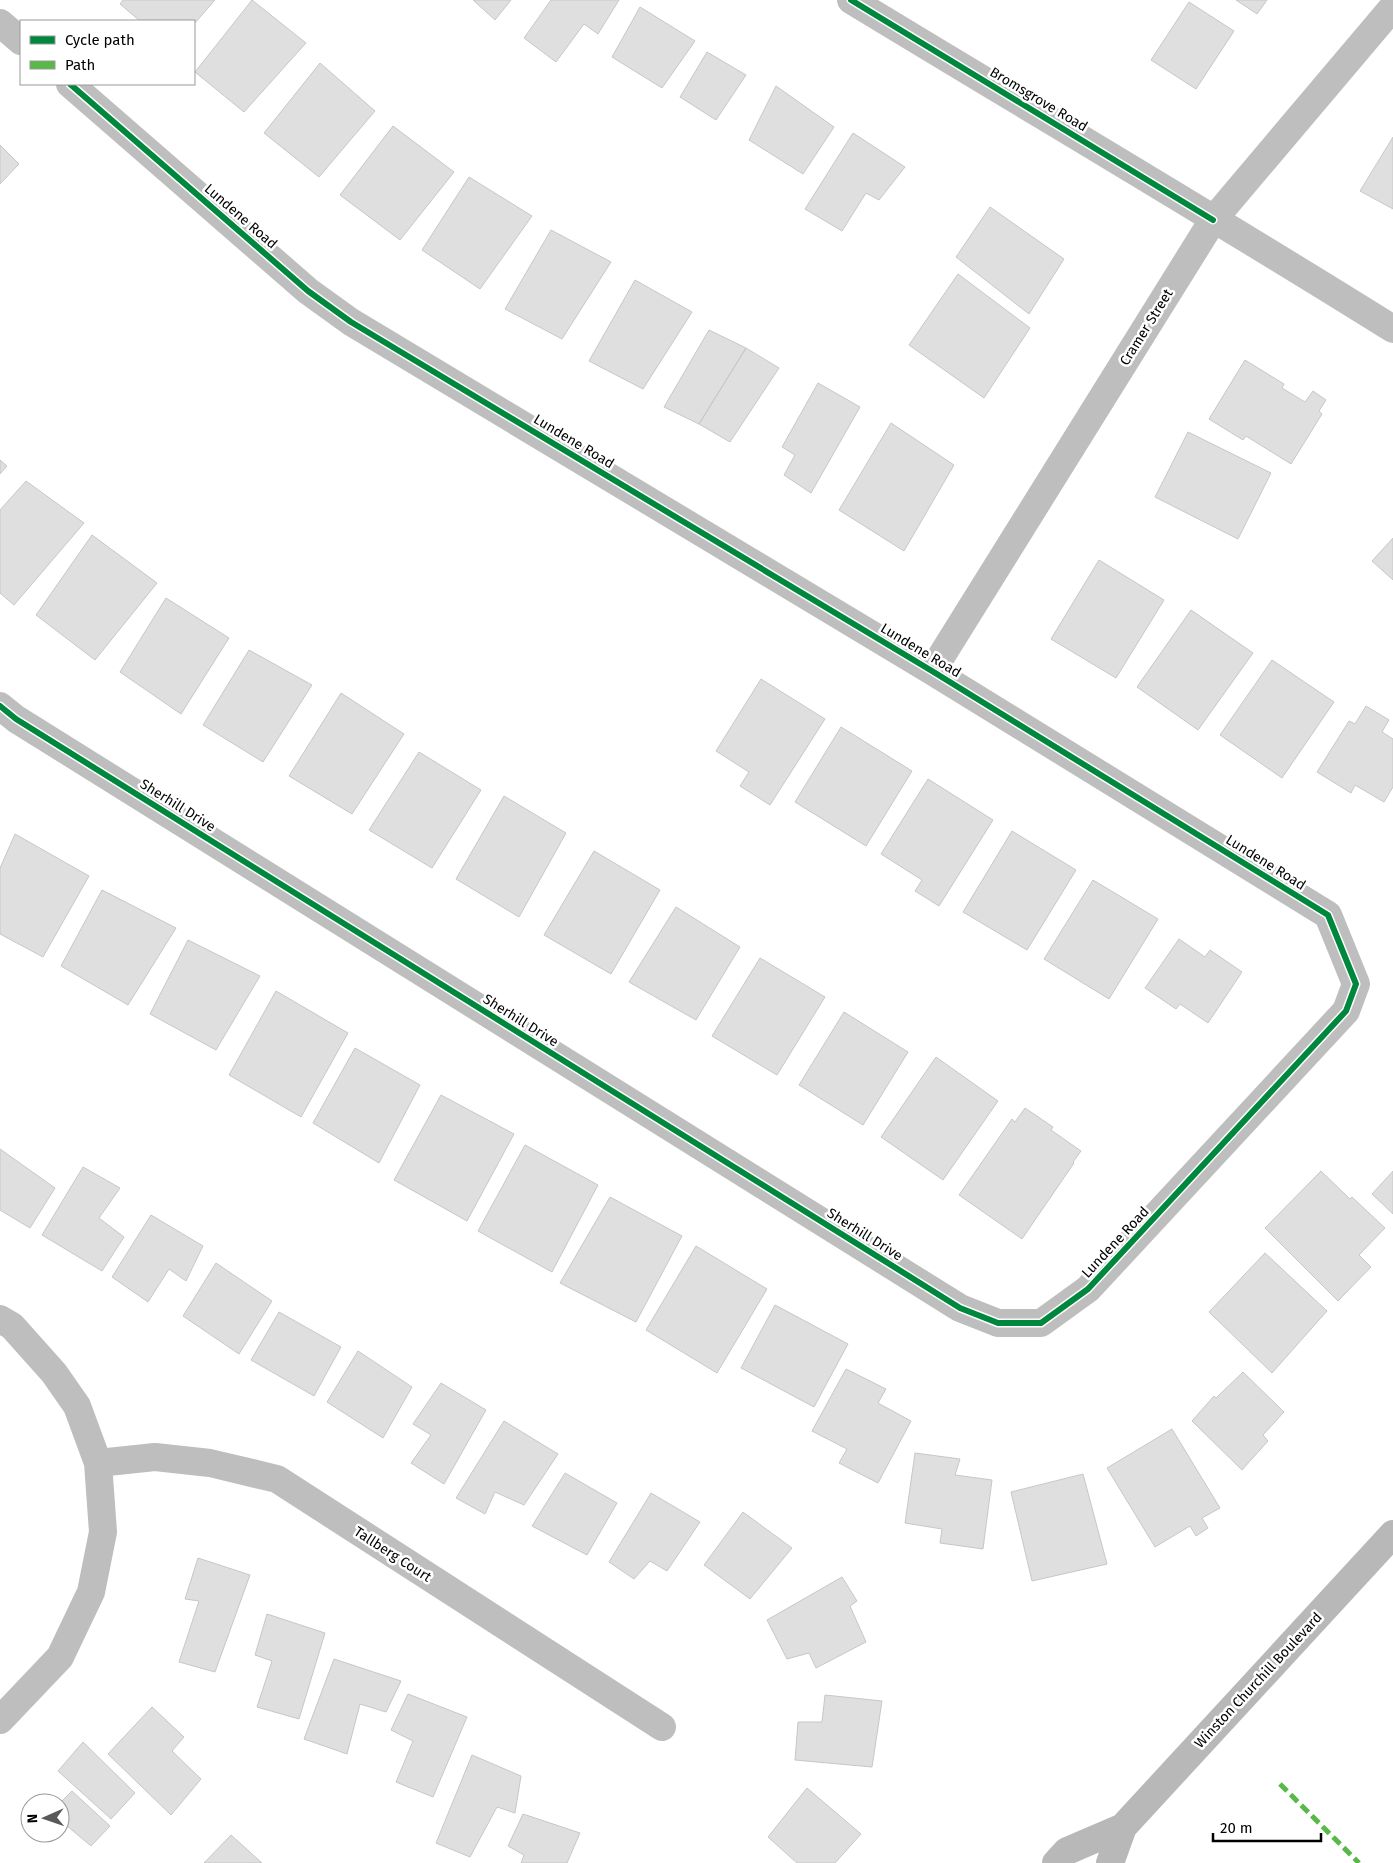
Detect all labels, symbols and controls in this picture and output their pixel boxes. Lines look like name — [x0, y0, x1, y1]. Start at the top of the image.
legend — [20, 20, 195, 85]
text: Cycle path — [65, 31, 135, 49]
text: Path — [65, 56, 95, 74]
street label: Bromsgrove Road — [987, 64, 1091, 135]
street label: Lundene Road — [201, 180, 281, 253]
street label: Cramer Street — [1116, 285, 1177, 369]
street label: Lundene Road — [530, 411, 617, 472]
street label: Lundene Road — [877, 620, 964, 681]
street label: Sherhill Drive — [137, 775, 219, 835]
street label: Lundene Road — [1223, 831, 1309, 894]
street label: Sherhill Drive — [480, 990, 562, 1050]
street label: Lundene Road — [1078, 1203, 1153, 1281]
street label: Sherhill Drive — [824, 1204, 906, 1264]
street label: Tallberg Court — [351, 1523, 435, 1586]
street label: Winston Churchill Boulevard — [1191, 1609, 1326, 1752]
north arrow — [20, 1793, 70, 1843]
scale bar — [1213, 1810, 1320, 1842]
text: N — [24, 1813, 41, 1823]
text: 20 m — [1220, 1819, 1253, 1837]

